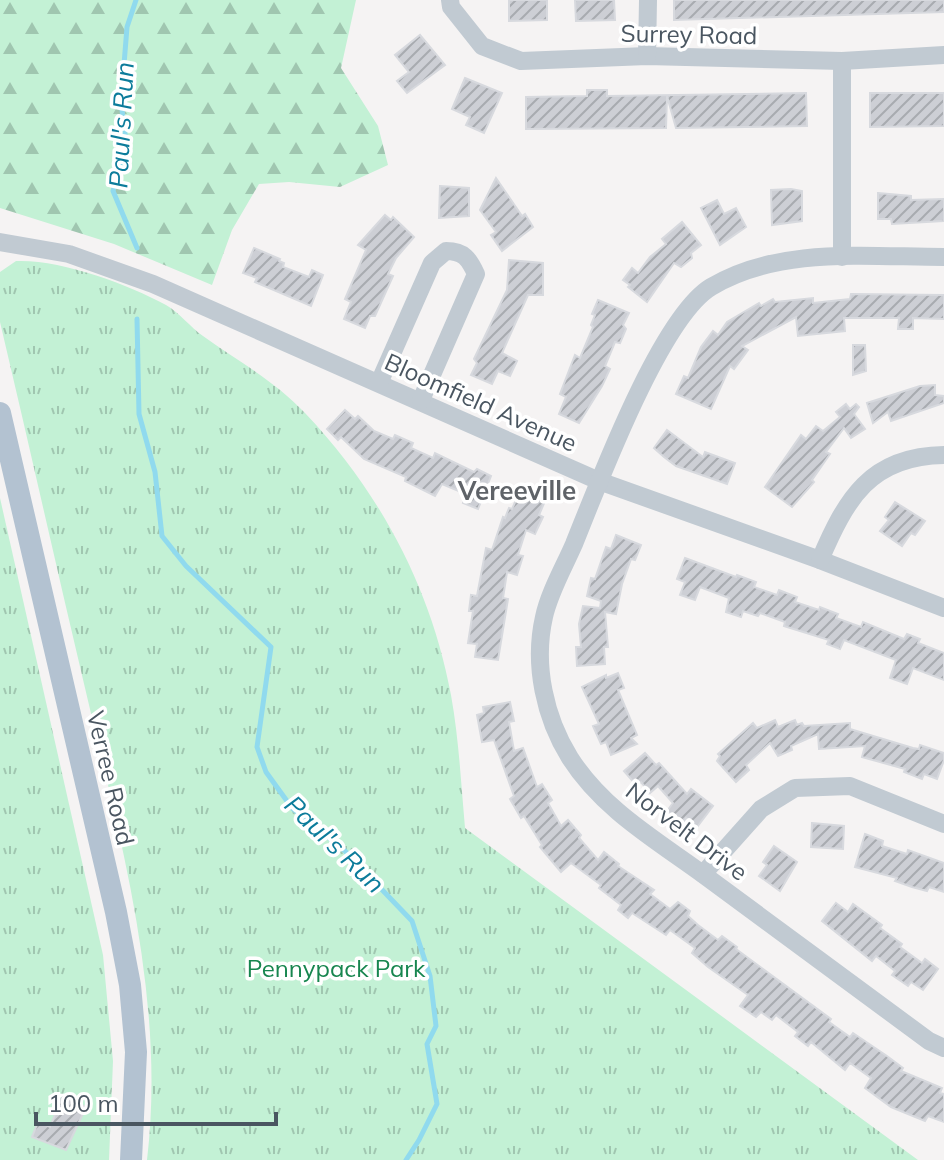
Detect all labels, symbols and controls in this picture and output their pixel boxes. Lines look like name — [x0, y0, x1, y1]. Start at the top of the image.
street label: Surrey Road — [620, 18, 758, 50]
water label: Paul's Run — [101, 61, 141, 189]
street label: Bloomfield Avenue — [380, 346, 582, 458]
district label: Vereeville — [457, 474, 576, 507]
street label: Verree Road — [81, 708, 141, 848]
street label: Norvelt Drive — [620, 775, 754, 887]
water label: Paul's Run — [278, 788, 392, 900]
park label: Pennypack Park — [247, 953, 426, 983]
scale bar — [36, 1076, 276, 1126]
text: 100 m — [48, 1088, 119, 1118]

